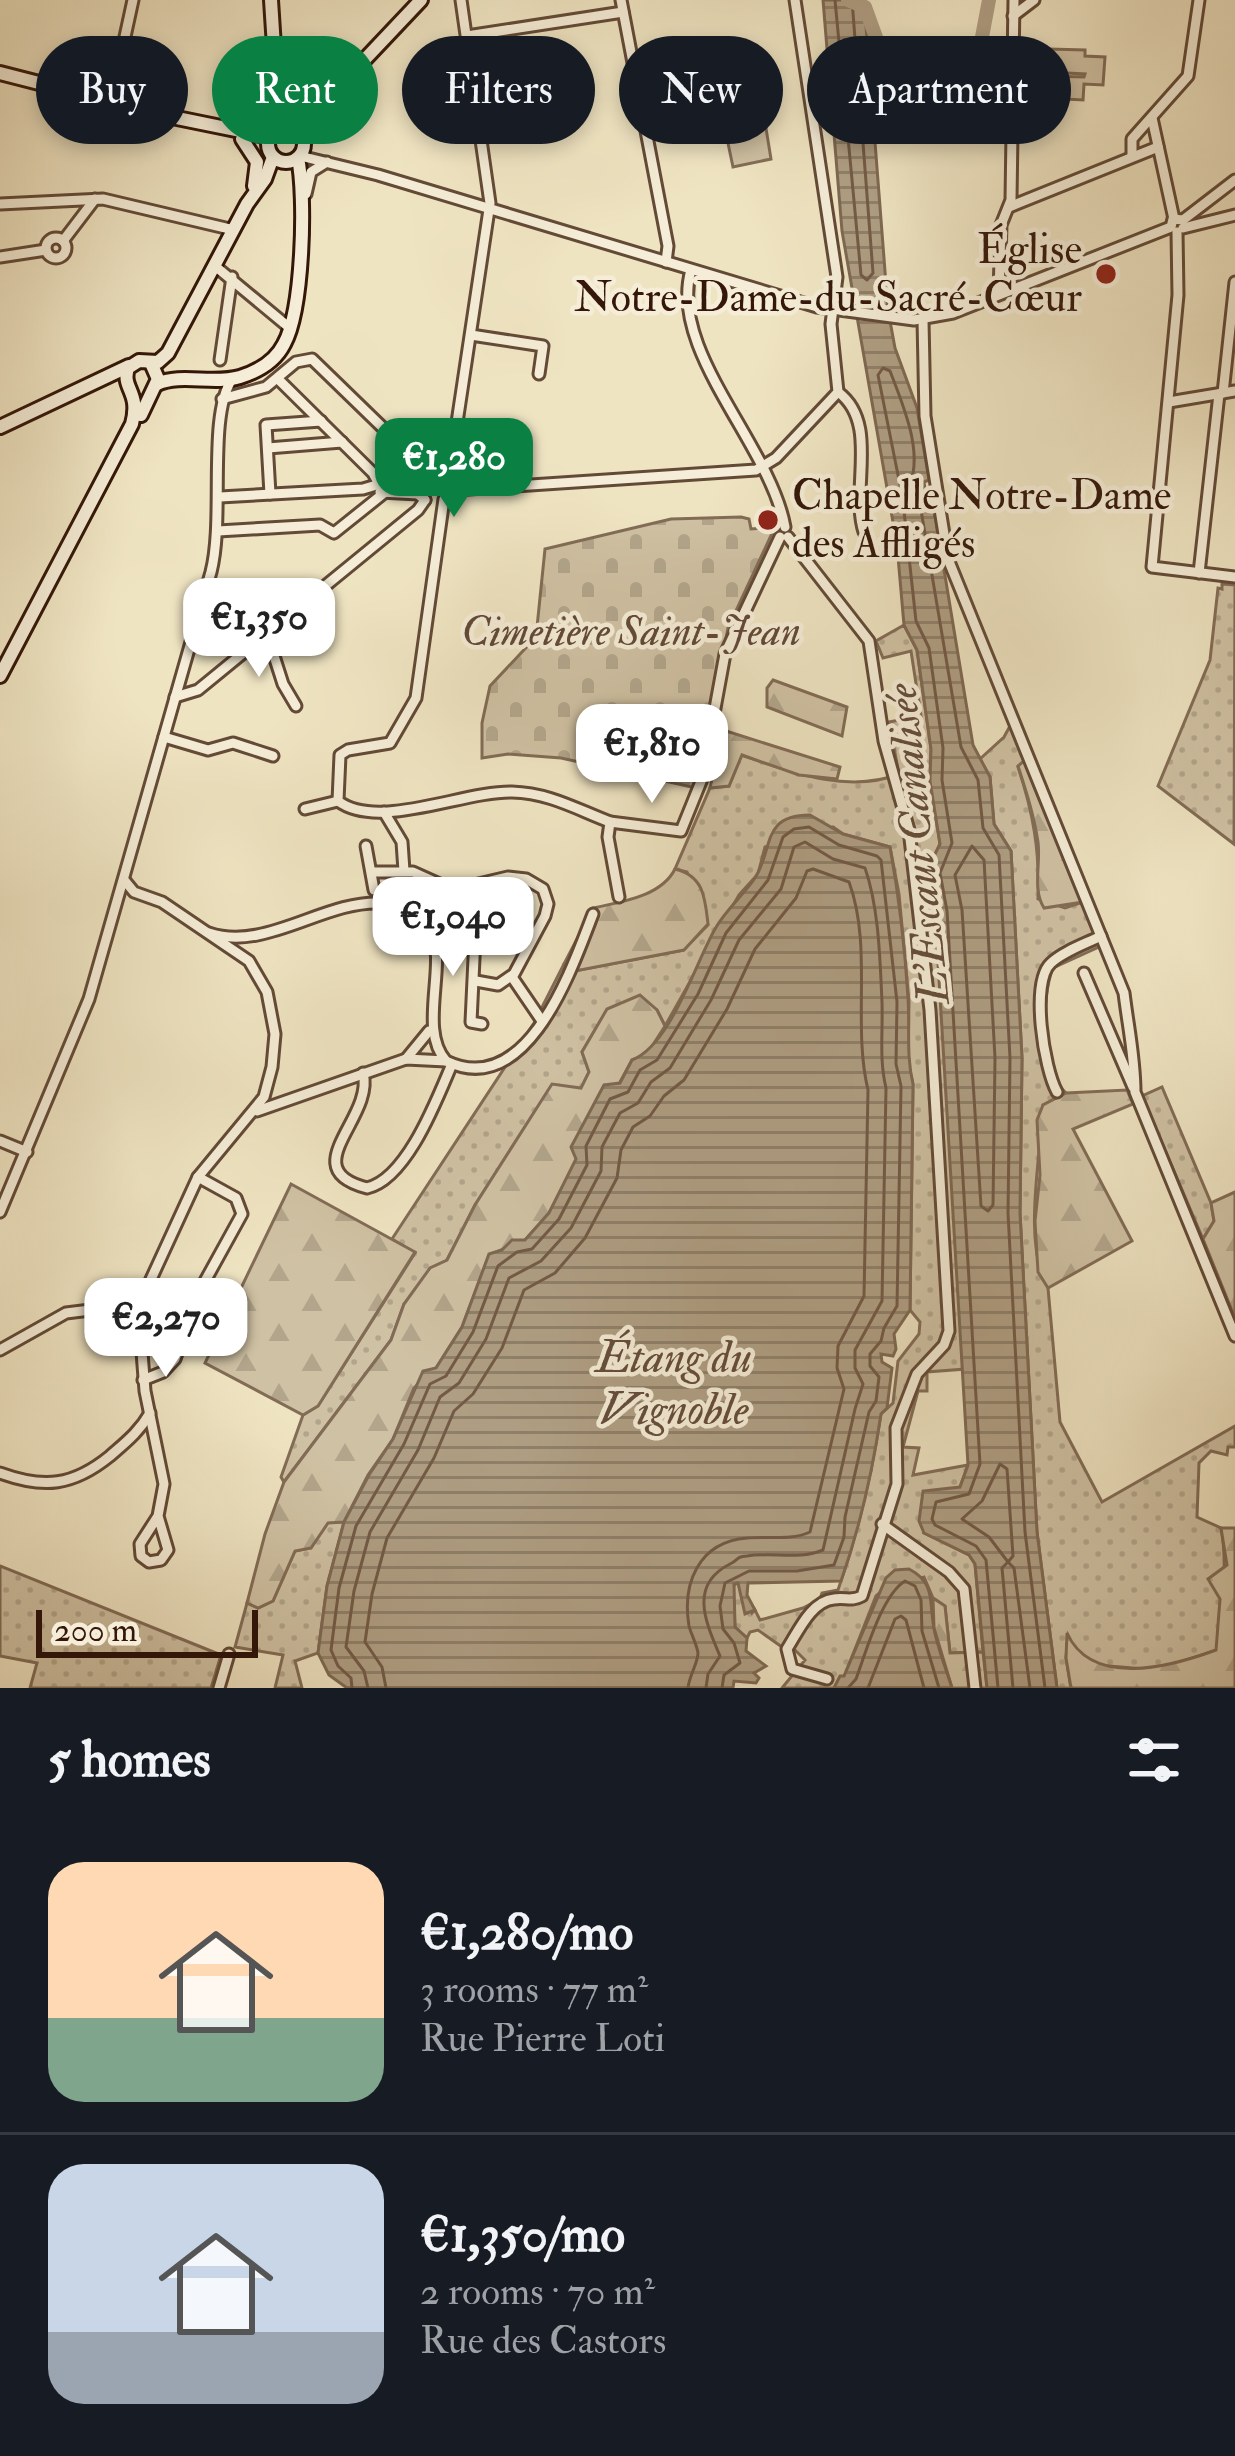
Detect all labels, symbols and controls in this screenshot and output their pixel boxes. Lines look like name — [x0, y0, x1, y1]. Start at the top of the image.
chip: Buy — [36, 36, 188, 144]
chip: Rent — [212, 36, 378, 144]
chip: Filters — [402, 36, 595, 144]
chip: New — [619, 36, 783, 144]
chip: Apartment — [807, 36, 1071, 144]
place label: Église Notre-Dame-du-Sacré-Cœur — [574, 222, 1082, 324]
marker: Église Notre-Dame-du-Sacré-Cœur — [1093, 261, 1119, 287]
pin: €1,280 — [356, 418, 552, 520]
text: €1,280 — [402, 432, 506, 481]
place label: Chapelle Notre-Dame des Affligés — [792, 470, 1171, 570]
marker: Chapelle Notre-Dame des Affligés — [755, 507, 781, 533]
pin: €1,350 — [161, 578, 357, 680]
text: €1,350 — [210, 592, 308, 641]
park label: Cimetière Saint-Jean — [461, 606, 801, 658]
water label: L'Escaut Canalisée — [873, 680, 963, 1009]
pin: €1,810 — [554, 704, 750, 806]
text: €1,810 — [603, 718, 701, 767]
pin: €1,040 — [355, 877, 551, 979]
text: €1,040 — [400, 891, 506, 940]
pin: €2,270 — [68, 1278, 264, 1380]
text: €2,270 — [111, 1292, 221, 1341]
water label: Étang du Vignoble — [593, 1329, 752, 1438]
scale bar — [36, 1604, 258, 1657]
text: 200 m — [54, 1610, 137, 1651]
icon: filters — [1121, 1727, 1187, 1793]
text: 5 homes — [48, 1728, 211, 1792]
text: €1,280/mo — [420, 1901, 633, 1965]
icon: home — [144, 1910, 288, 2054]
text: 3 rooms · 77 m² — [420, 1965, 648, 2014]
text: Rue Pierre Loti — [420, 2014, 665, 2063]
text: €1,350/mo — [420, 2203, 625, 2267]
icon: home — [144, 2212, 288, 2356]
text: 2 rooms · 70 m² — [420, 2267, 655, 2316]
text: Rue des Castors — [420, 2316, 666, 2365]

